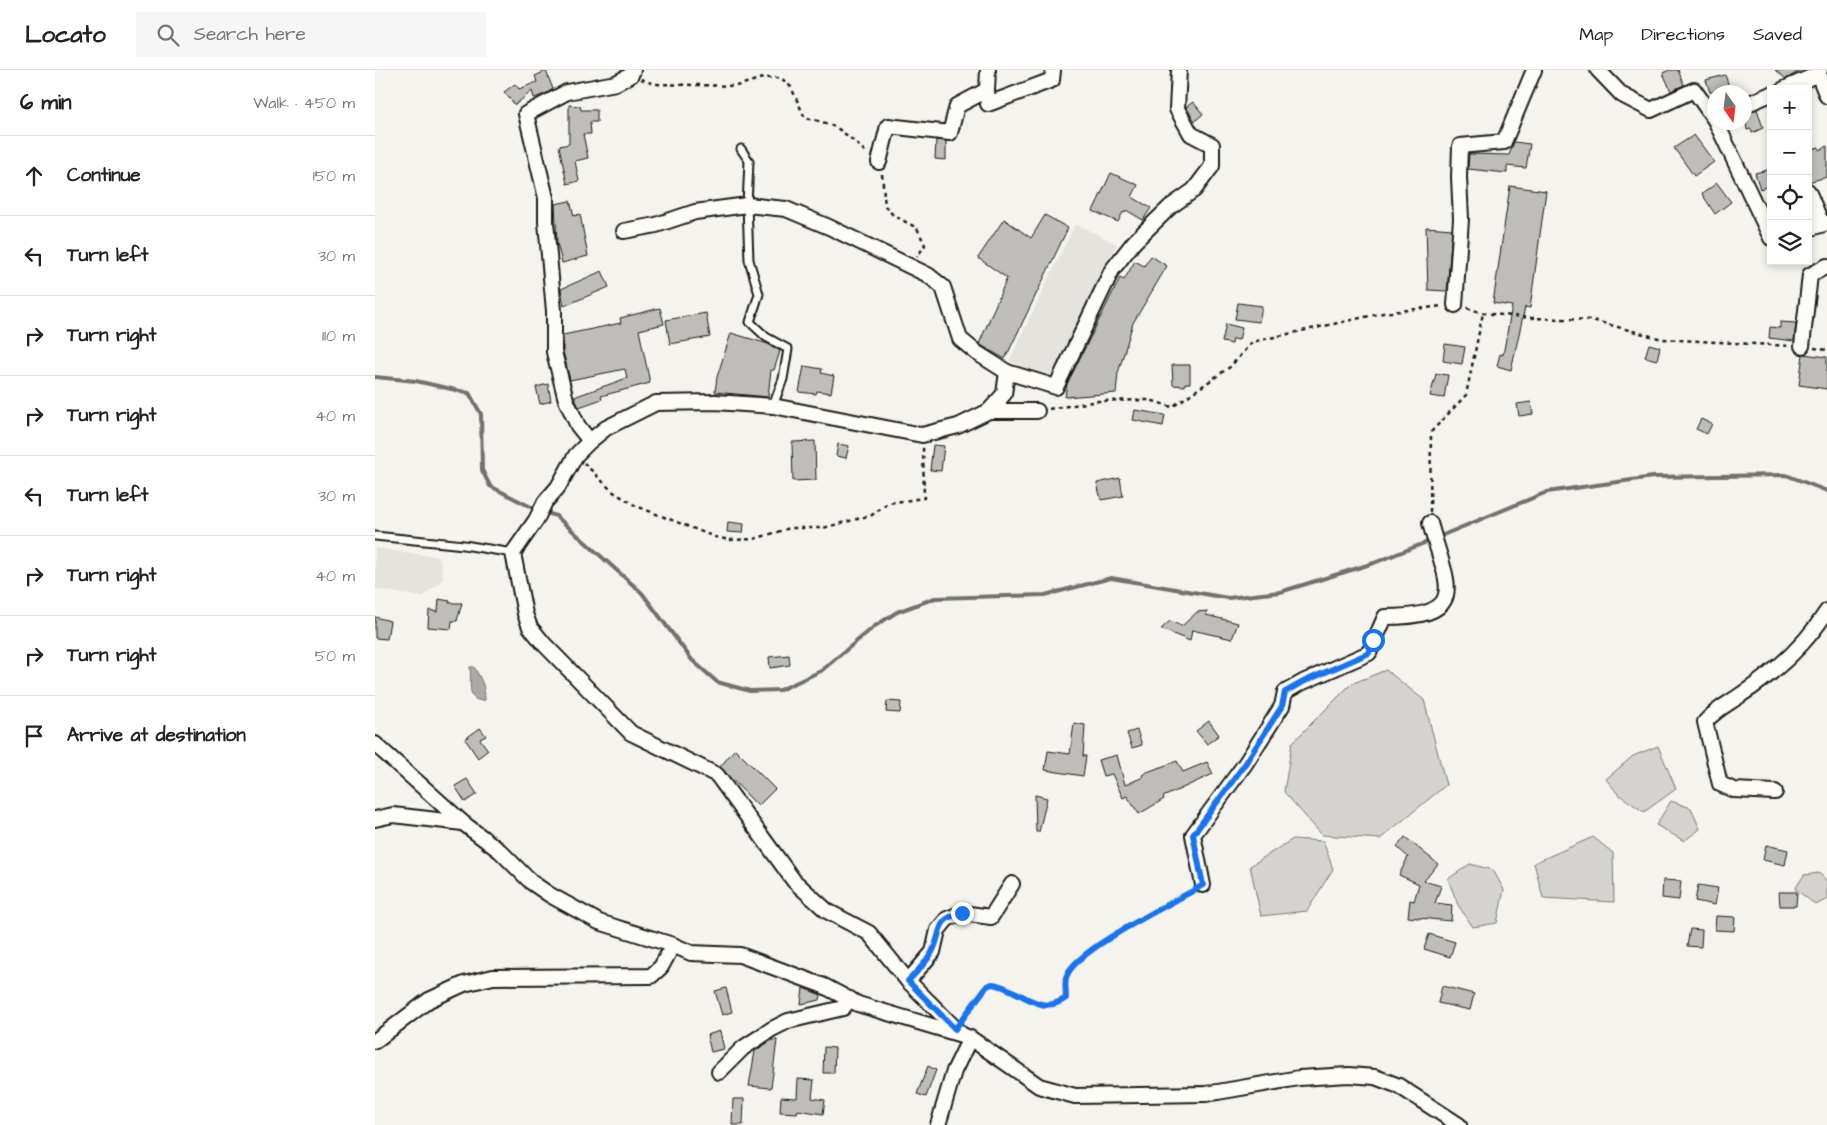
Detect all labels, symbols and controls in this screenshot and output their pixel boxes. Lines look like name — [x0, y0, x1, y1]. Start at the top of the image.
search box — [136, 12, 486, 57]
text: Locato — [25, 18, 106, 52]
icon: search — [154, 21, 182, 49]
text: Search here — [194, 21, 306, 48]
text: Map — [1579, 22, 1613, 47]
text: Directions — [1641, 22, 1725, 47]
text: Saved — [1753, 22, 1802, 47]
north arrow — [1707, 85, 1752, 130]
map controls — [1767, 85, 1812, 265]
button: + — [1767, 85, 1812, 130]
text: 6 min — [20, 88, 72, 117]
text: Walk · 450 m — [253, 92, 355, 114]
button: − — [1767, 130, 1812, 175]
icon: ahead — [20, 162, 48, 190]
text: Continue — [67, 162, 141, 189]
text: 150 m — [313, 165, 355, 187]
button: locate — [1767, 175, 1812, 220]
button: layers — [1767, 220, 1812, 265]
icon: left — [20, 242, 48, 270]
text: Turn left — [67, 242, 148, 269]
text: 30 m — [318, 245, 355, 267]
icon: right — [20, 322, 48, 350]
text: Turn right — [67, 322, 156, 349]
text: 110 m — [322, 325, 355, 347]
icon: right — [20, 402, 48, 430]
text: Turn right — [67, 402, 156, 429]
text: 40 m — [315, 405, 355, 427]
icon: left — [20, 482, 48, 510]
text: Turn left — [67, 482, 148, 509]
text: 30 m — [318, 485, 355, 507]
icon: right — [20, 562, 48, 590]
text: Turn right — [67, 562, 156, 589]
text: 40 m — [315, 565, 355, 587]
route start — [1362, 629, 1385, 652]
icon: right — [20, 642, 48, 670]
text: Turn right — [67, 642, 156, 669]
text: 50 m — [315, 645, 355, 667]
icon: arrive — [20, 722, 48, 750]
text: Arrive at destination — [67, 722, 246, 749]
route end — [951, 902, 974, 925]

